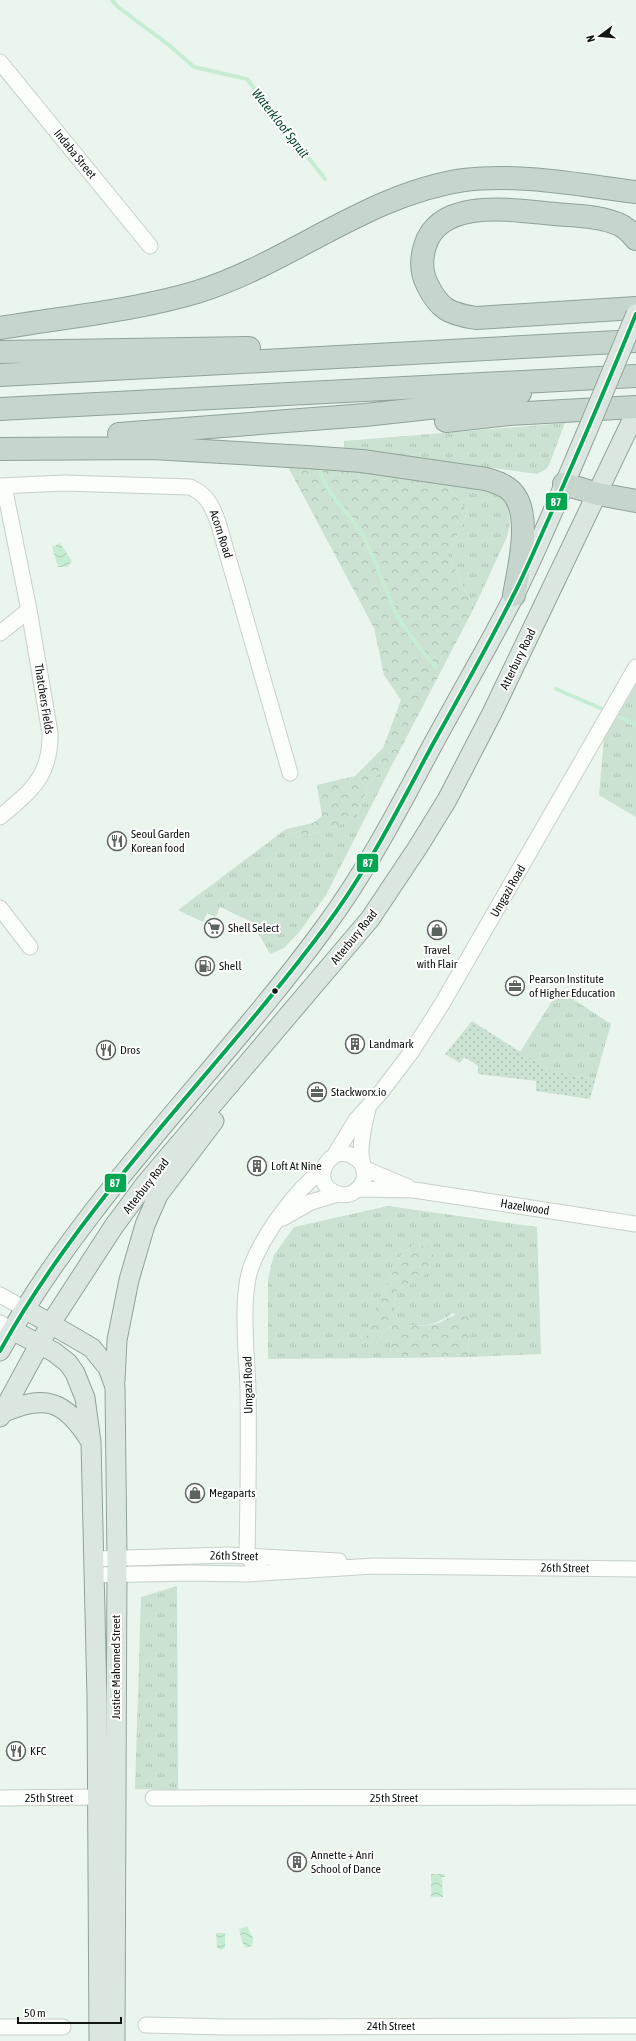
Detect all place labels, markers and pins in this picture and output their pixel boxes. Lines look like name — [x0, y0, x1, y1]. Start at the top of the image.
place label: Seoul Garden Korean food — [131, 827, 190, 855]
restaurant icon: Seoul Garden Korean food — [106, 830, 128, 852]
supermarket icon: Shell Select — [203, 917, 225, 939]
shop icon: Travel with Flair — [426, 919, 448, 941]
place label: Shell Select — [228, 921, 280, 935]
place label: Travel with Flair — [417, 943, 458, 971]
fuel station icon: Shell — [194, 955, 216, 977]
place label: Shell — [219, 959, 242, 973]
place label: Pearson Institute of Higher Education — [529, 972, 615, 1000]
office icon: Pearson Institute of Higher Education — [504, 975, 526, 997]
unlabelled marker — [270, 986, 280, 996]
building icon: Landmark — [344, 1033, 366, 1055]
place label: Landmark — [369, 1037, 414, 1051]
restaurant icon: Dros — [95, 1039, 117, 1061]
place label: Dros — [120, 1043, 140, 1057]
office icon: Stackworx.io — [306, 1081, 328, 1103]
place label: Stackworx.io — [331, 1085, 387, 1099]
building icon: Loft At Nine — [246, 1155, 268, 1177]
place label: Loft At Nine — [271, 1159, 322, 1173]
shop icon: Megaparts — [184, 1482, 206, 1504]
place label: Megaparts — [209, 1486, 255, 1500]
restaurant icon: KFC — [5, 1740, 27, 1762]
place label: KFC — [30, 1744, 47, 1758]
place label: Annette + Anri School of Dance — [311, 1848, 381, 1876]
building icon: Annette + Anri School of Dance — [286, 1851, 308, 1873]

